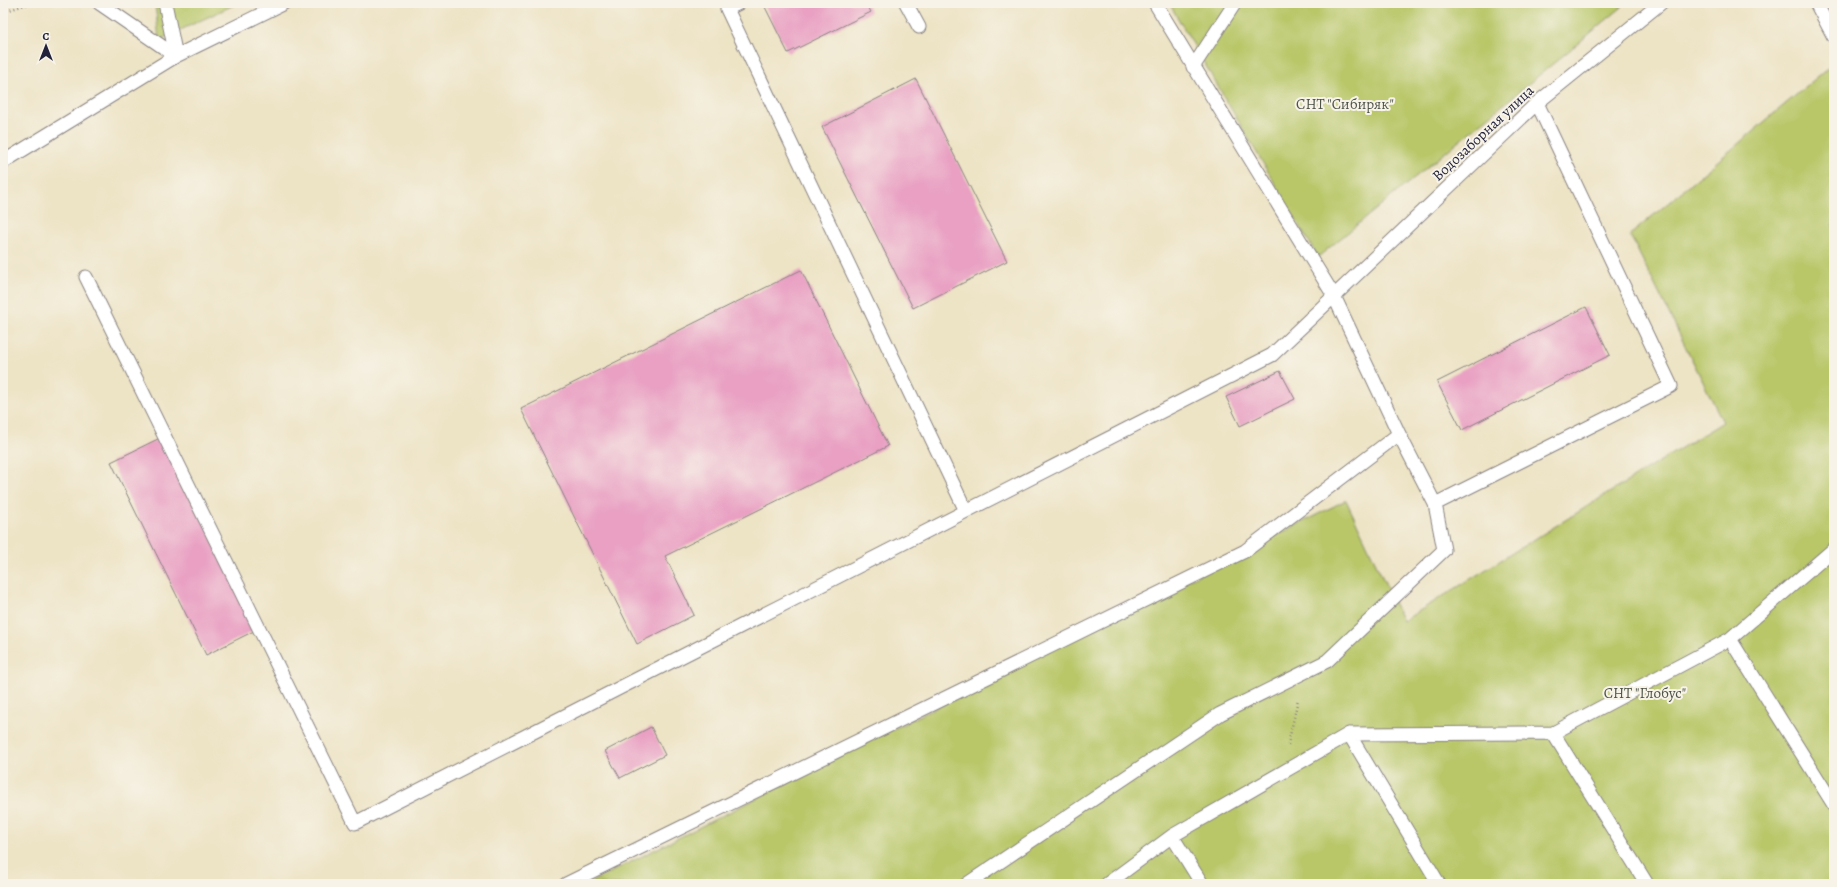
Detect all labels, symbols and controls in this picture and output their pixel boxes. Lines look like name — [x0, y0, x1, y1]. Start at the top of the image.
north arrow — [26, 26, 66, 66]
text: С — [43, 29, 50, 44]
street label: Водозаборная улица — [1428, 81, 1538, 185]
park label: СНТ "Сибиряк" — [1296, 94, 1394, 114]
park label: СНТ "Глобус" — [1604, 683, 1686, 703]

